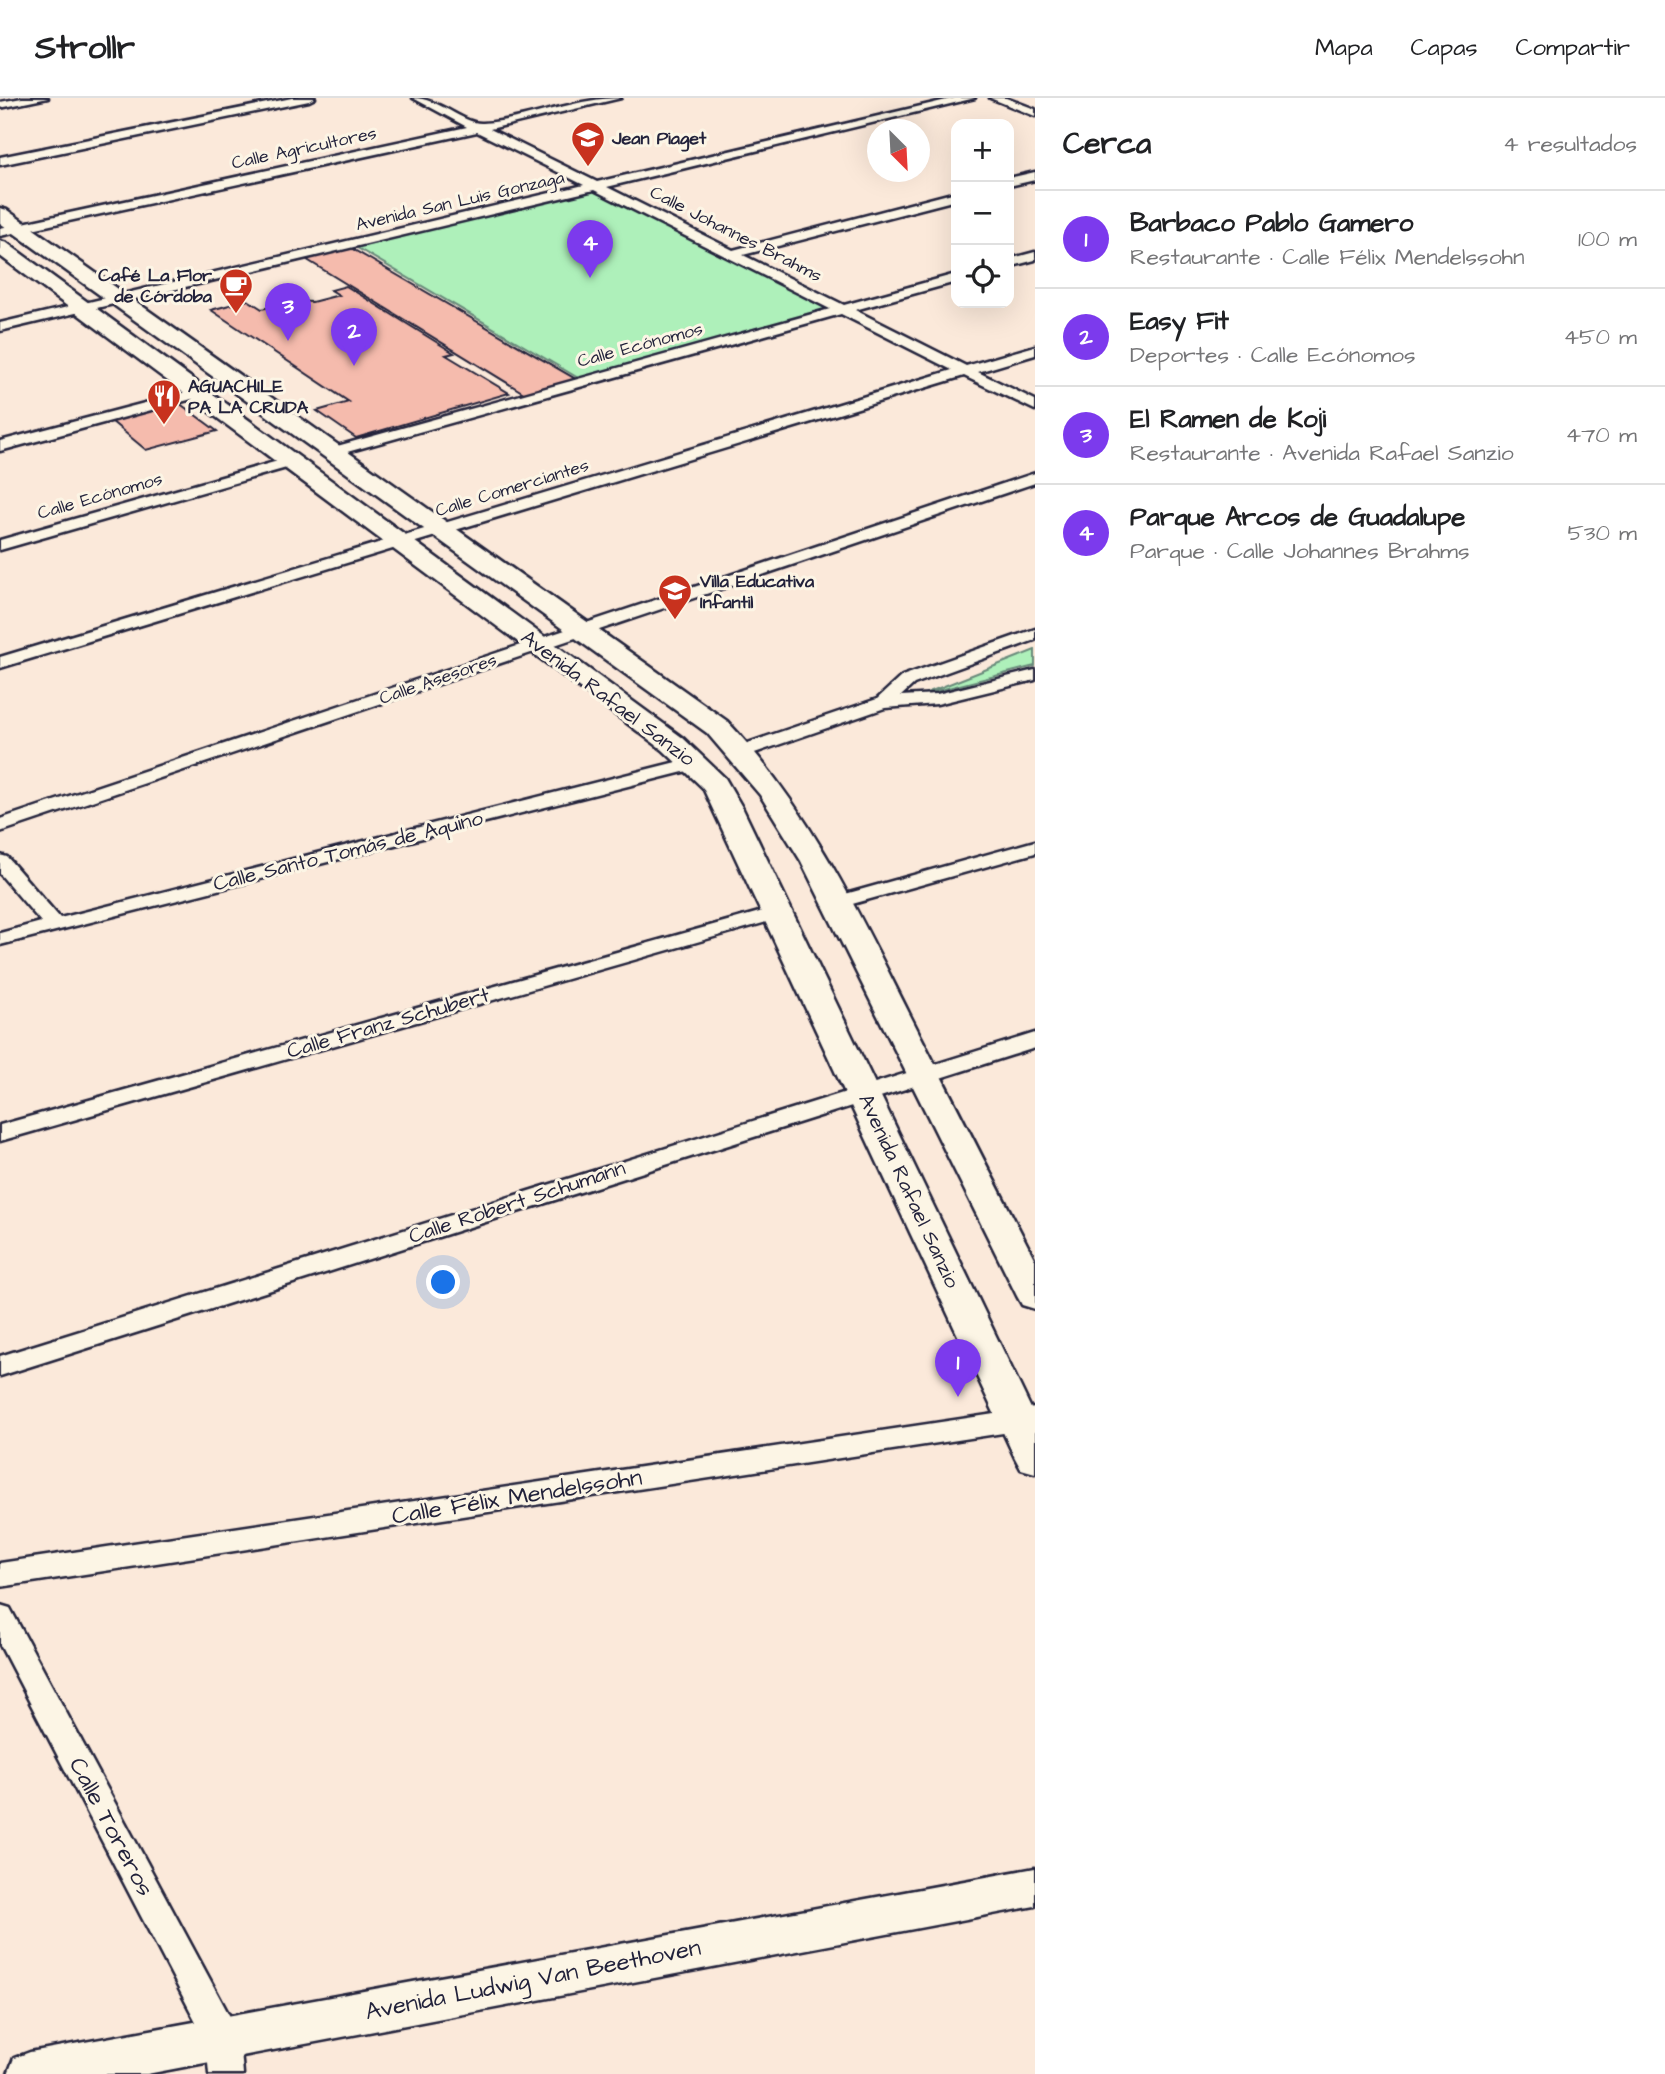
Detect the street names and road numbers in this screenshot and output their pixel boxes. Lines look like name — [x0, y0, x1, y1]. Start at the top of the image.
street label: Calle Agricultores — [229, 120, 379, 177]
street label: Avenida San Luis Gonzaga — [353, 165, 567, 238]
street label: Calle Johannes Brahms — [646, 180, 826, 288]
street label: Calle Ecónomos — [574, 316, 706, 374]
street label: Calle Comerciantes — [432, 453, 592, 523]
street label: Calle Ecónomos — [35, 466, 165, 526]
street label: Avenida Rafael Sanzio — [515, 623, 701, 773]
street label: Calle Asesores — [376, 647, 500, 711]
street label: Calle Santo Tomás de Aquino — [210, 803, 486, 899]
street label: Calle Franz Schubert — [283, 980, 493, 1066]
street label: Avenida Rafael Sanzio — [851, 1089, 967, 1293]
street label: Calle Robert Schumann — [405, 1153, 629, 1251]
street label: Calle Félix Mendelssohn — [390, 1460, 644, 1534]
street label: Calle Toreros — [60, 1752, 162, 1902]
street label: Avenida Ludwig Van Beethoven — [362, 1931, 704, 2030]

